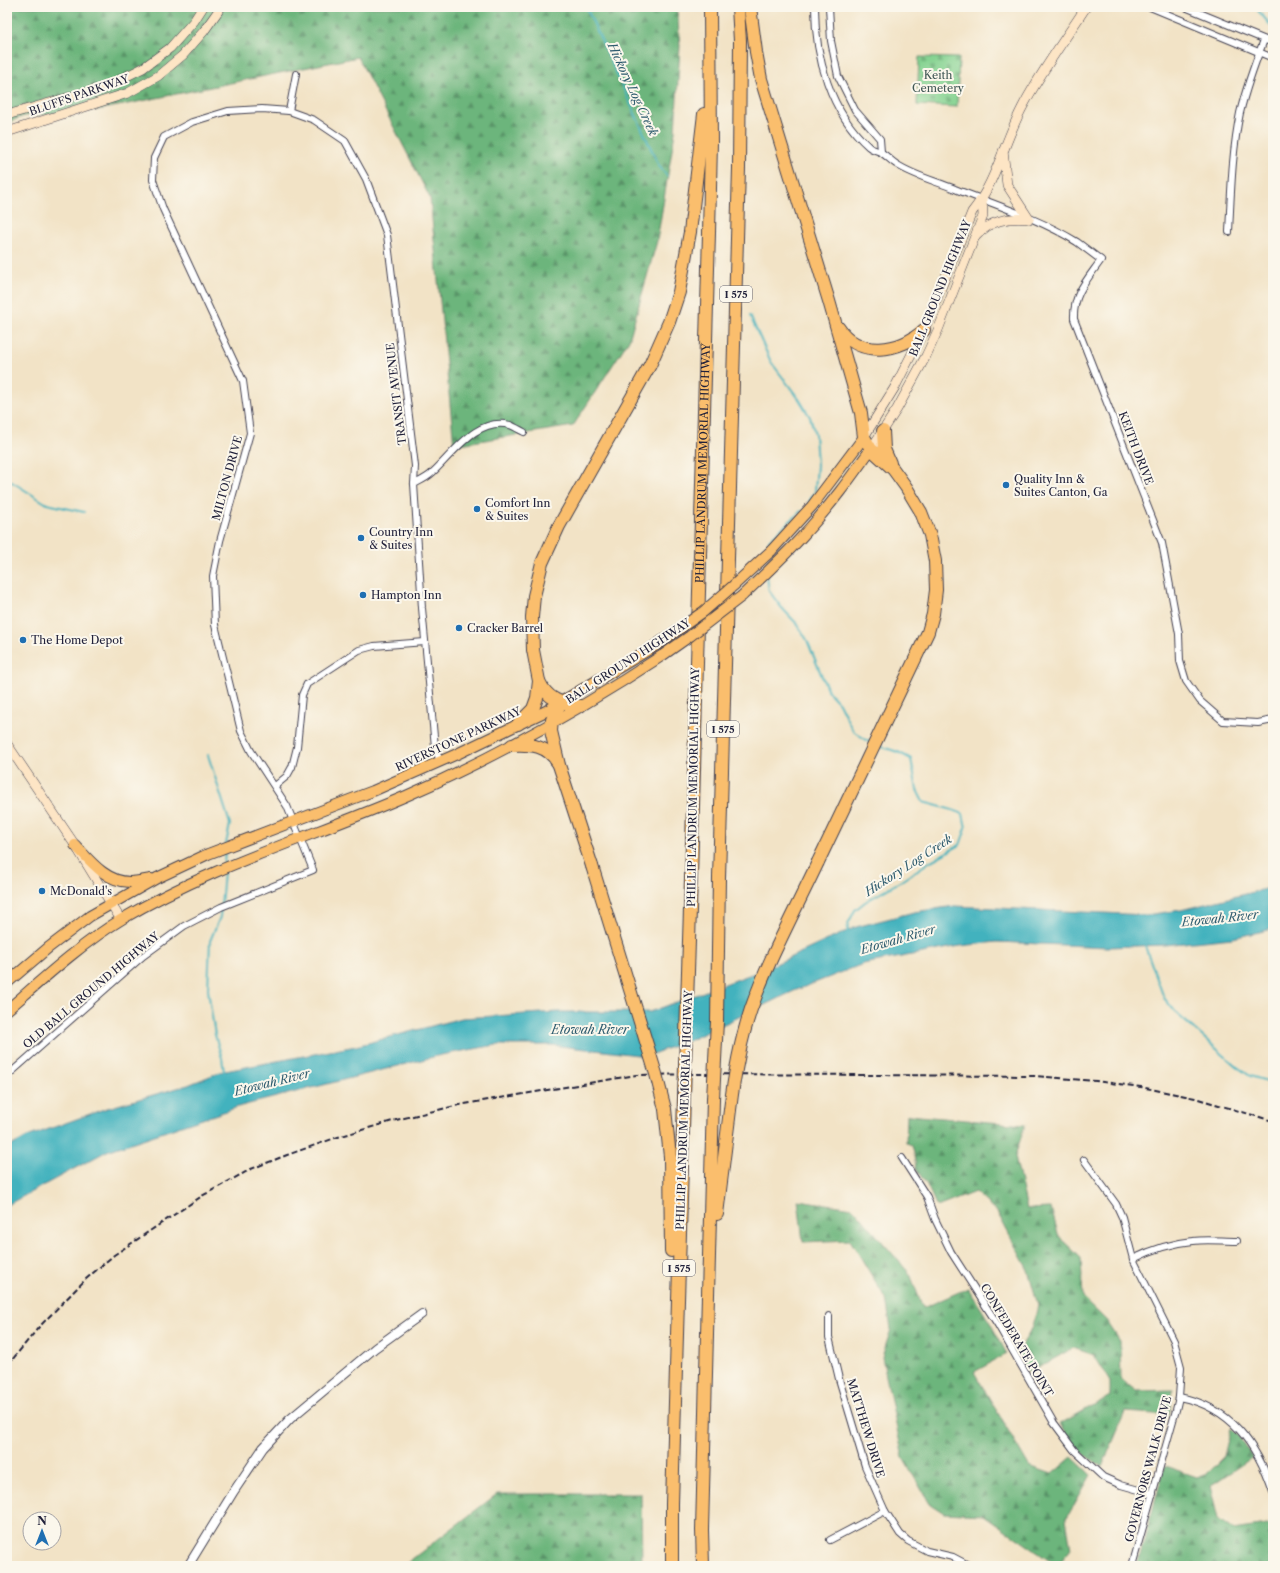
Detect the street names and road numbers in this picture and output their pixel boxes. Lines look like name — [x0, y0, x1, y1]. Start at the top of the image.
street label: BLUFFS PARKWAY — [27, 71, 131, 119]
street label: BALL GROUND HIGHWAY — [906, 218, 974, 358]
road number: I 575 — [720, 286, 752, 302]
street label: TRANSIT AVENUE — [383, 342, 409, 446]
street label: PHILLIP LANDRUM MEMORIAL HIGHWAY — [692, 343, 713, 583]
street label: KEITH DRIVE — [1116, 409, 1157, 487]
street label: MILTON DRIVE — [209, 434, 245, 522]
street label: BALL GROUND HIGHWAY — [563, 615, 693, 707]
street label: PHILLIP LANDRUM MEMORIAL HIGHWAY — [684, 667, 702, 907]
street label: RIVERSTONE PARKWAY — [393, 704, 523, 774]
road number: I 575 — [707, 721, 739, 737]
street label: OLD BALL GROUND HIGHWAY — [20, 929, 162, 1051]
street label: PHILLIP LANDRUM MEMORIAL HIGHWAY — [673, 990, 695, 1230]
road number: I 575 — [663, 1260, 695, 1276]
street label: CONFEDERATE POINT — [978, 1281, 1057, 1400]
street label: MATTHEW DRIVE — [844, 1377, 888, 1480]
street label: GOVERNORS WALK DRIVE — [1122, 1394, 1174, 1544]

